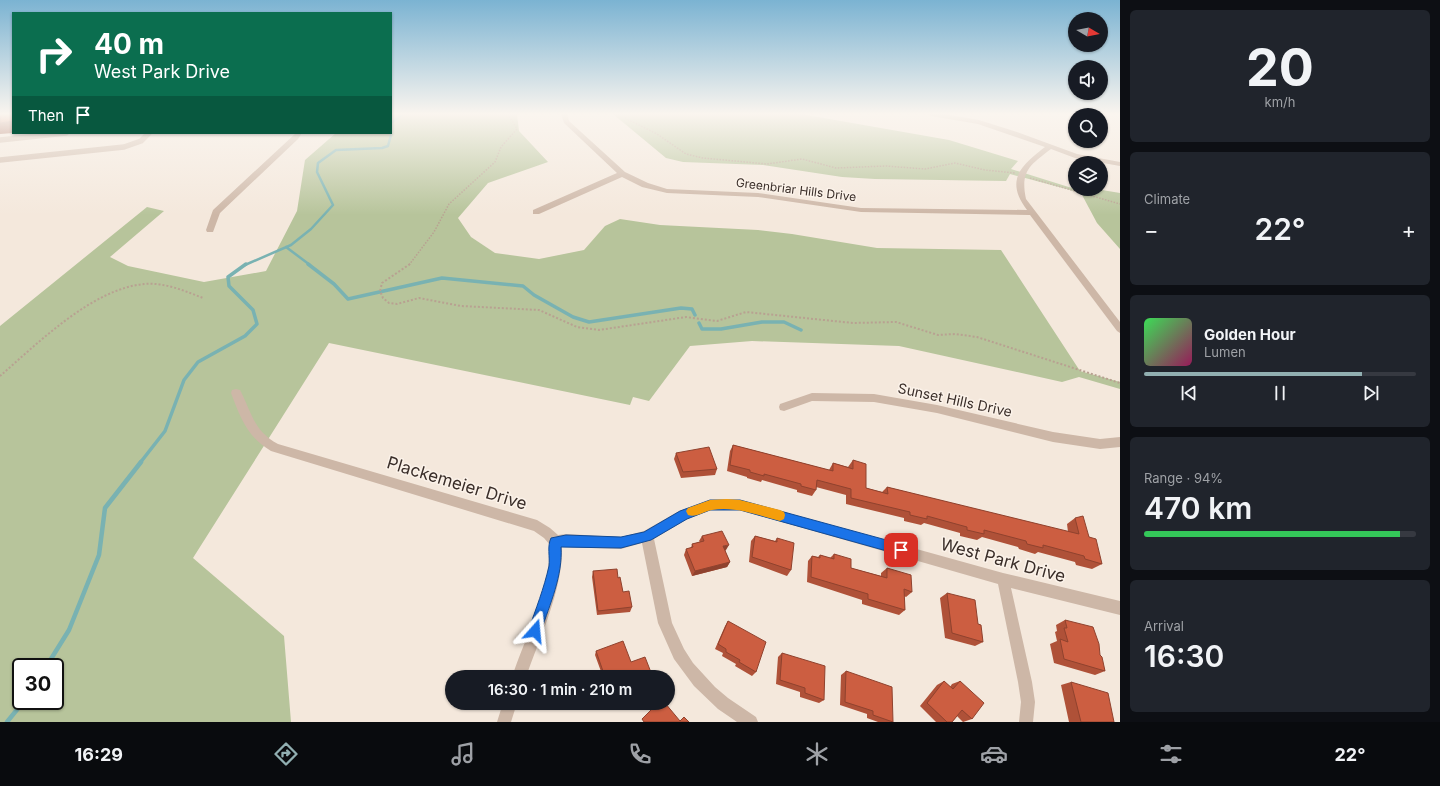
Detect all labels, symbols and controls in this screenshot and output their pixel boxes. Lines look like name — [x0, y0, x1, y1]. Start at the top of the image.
north arrow — [1068, 12, 1108, 52]
map controls — [1068, 12, 1108, 196]
text: 40 m — [94, 27, 164, 61]
icon: right — [28, 28, 80, 80]
text: 20 — [1246, 36, 1314, 99]
button: sound — [1068, 60, 1108, 100]
text: West Park Drive — [94, 61, 230, 82]
text: km/h — [1265, 94, 1295, 110]
icon: arrive — [72, 104, 94, 126]
text: Then — [28, 106, 64, 125]
button: search — [1068, 108, 1108, 148]
button: layers — [1068, 156, 1108, 196]
street label: Greenbriar Hills Drive — [735, 175, 857, 204]
text: Climate — [1144, 191, 1190, 207]
text: 22° — [1254, 211, 1306, 247]
text: − — [1144, 217, 1159, 243]
text: + — [1401, 217, 1416, 243]
text: Golden Hour — [1204, 325, 1296, 344]
text: Lumen — [1204, 344, 1246, 360]
street label: Sunset Hills Drive — [896, 379, 1014, 420]
icon: previous — [1178, 382, 1200, 404]
icon: pause — [1269, 382, 1291, 404]
icon: next — [1360, 382, 1382, 404]
street label: Plackemeier Drive — [385, 452, 529, 514]
text: Range · 94% — [1144, 470, 1223, 486]
text: 470 km — [1144, 490, 1252, 526]
pin — [884, 533, 918, 567]
street label: West Park Drive — [938, 534, 1068, 586]
icon: arrive — [890, 539, 912, 561]
position arrow — [514, 610, 556, 652]
text: Arrival — [1144, 618, 1184, 634]
text: 16:30 — [1144, 638, 1224, 674]
speed limit sign: 30 — [12, 658, 64, 710]
text: 16:30 · 1 min · 210 m — [488, 680, 632, 699]
icon: directions — [272, 740, 300, 768]
icon: music — [449, 740, 477, 768]
icon: phone — [626, 740, 654, 768]
icon: climate — [803, 740, 831, 768]
icon: car — [980, 740, 1008, 768]
icon: filters — [1157, 740, 1185, 768]
text: 16:29 — [75, 744, 123, 765]
text: 22° — [1334, 744, 1365, 765]

